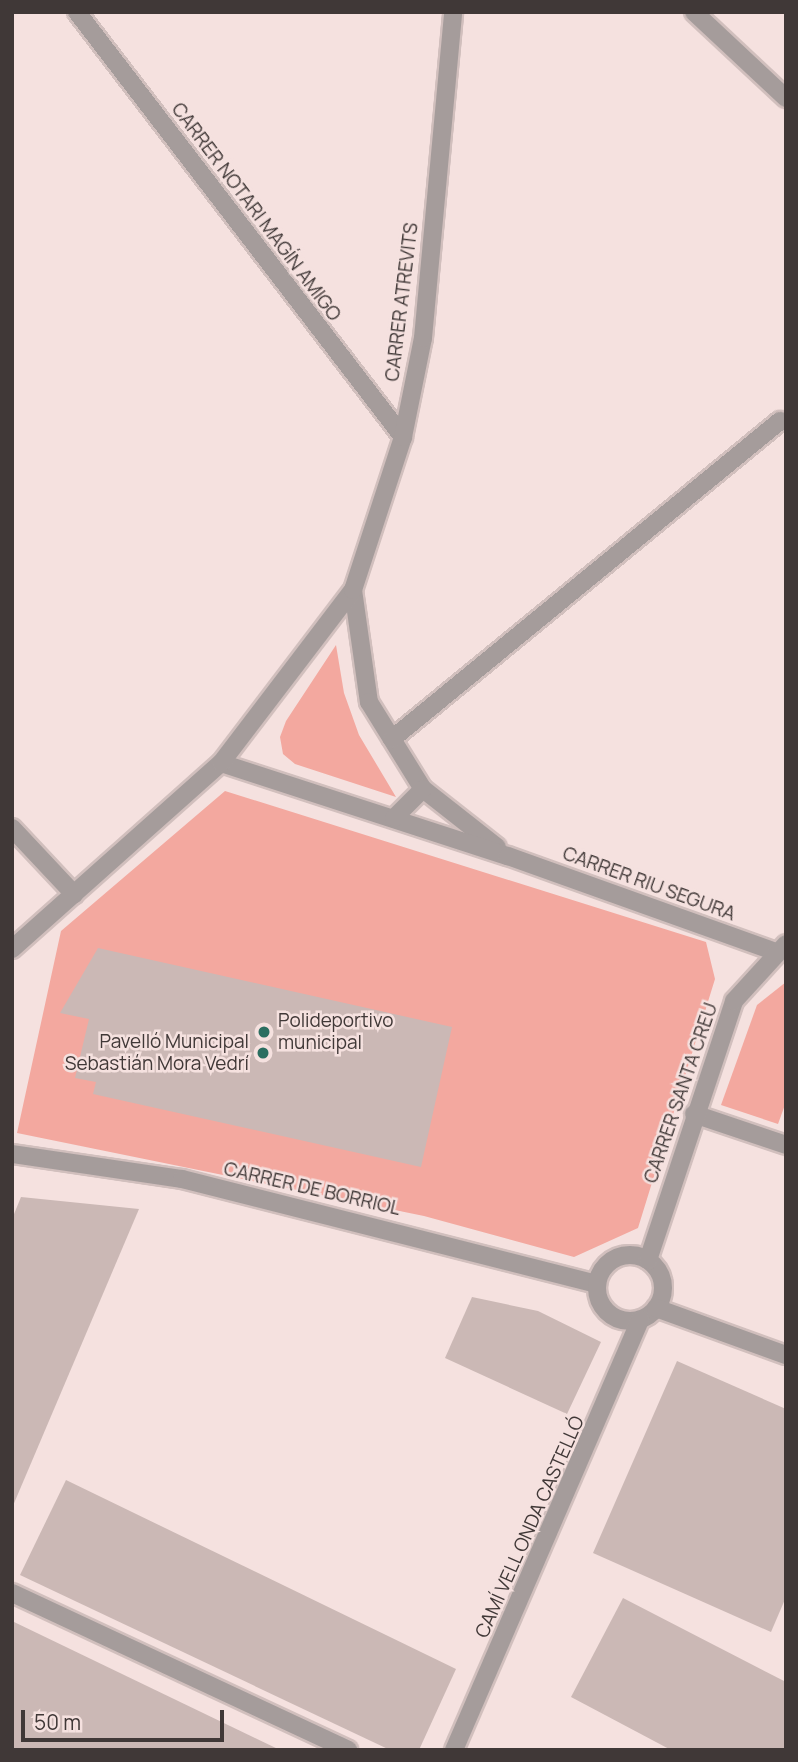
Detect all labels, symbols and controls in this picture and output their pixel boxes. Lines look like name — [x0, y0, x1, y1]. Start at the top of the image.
street label: CARRER NOTARI MAGÍN AMIGO — [166, 98, 346, 326]
street label: CARRER ATREVITS — [381, 221, 423, 383]
street label: CARRER RIU SEGURA — [560, 842, 738, 926]
street label: CARRER SANTA CREU — [639, 1000, 723, 1186]
place label: Polideportivo municipal — [278, 1010, 393, 1054]
marker: Polideportivo municipal — [256, 1024, 272, 1040]
place label: Pavelló Municipal Sebastián Mora Vedrí — [65, 1031, 249, 1075]
marker: Pavelló Municipal Sebastián Mora Vedrí — [255, 1045, 271, 1061]
street label: CARRER DE BORRIOL — [222, 1158, 402, 1220]
street label: CAMÍ VELL ONDA CASTELLÓ — [470, 1412, 590, 1642]
scale bar — [24, 1696, 228, 1740]
text: 50 m — [34, 1708, 81, 1736]

